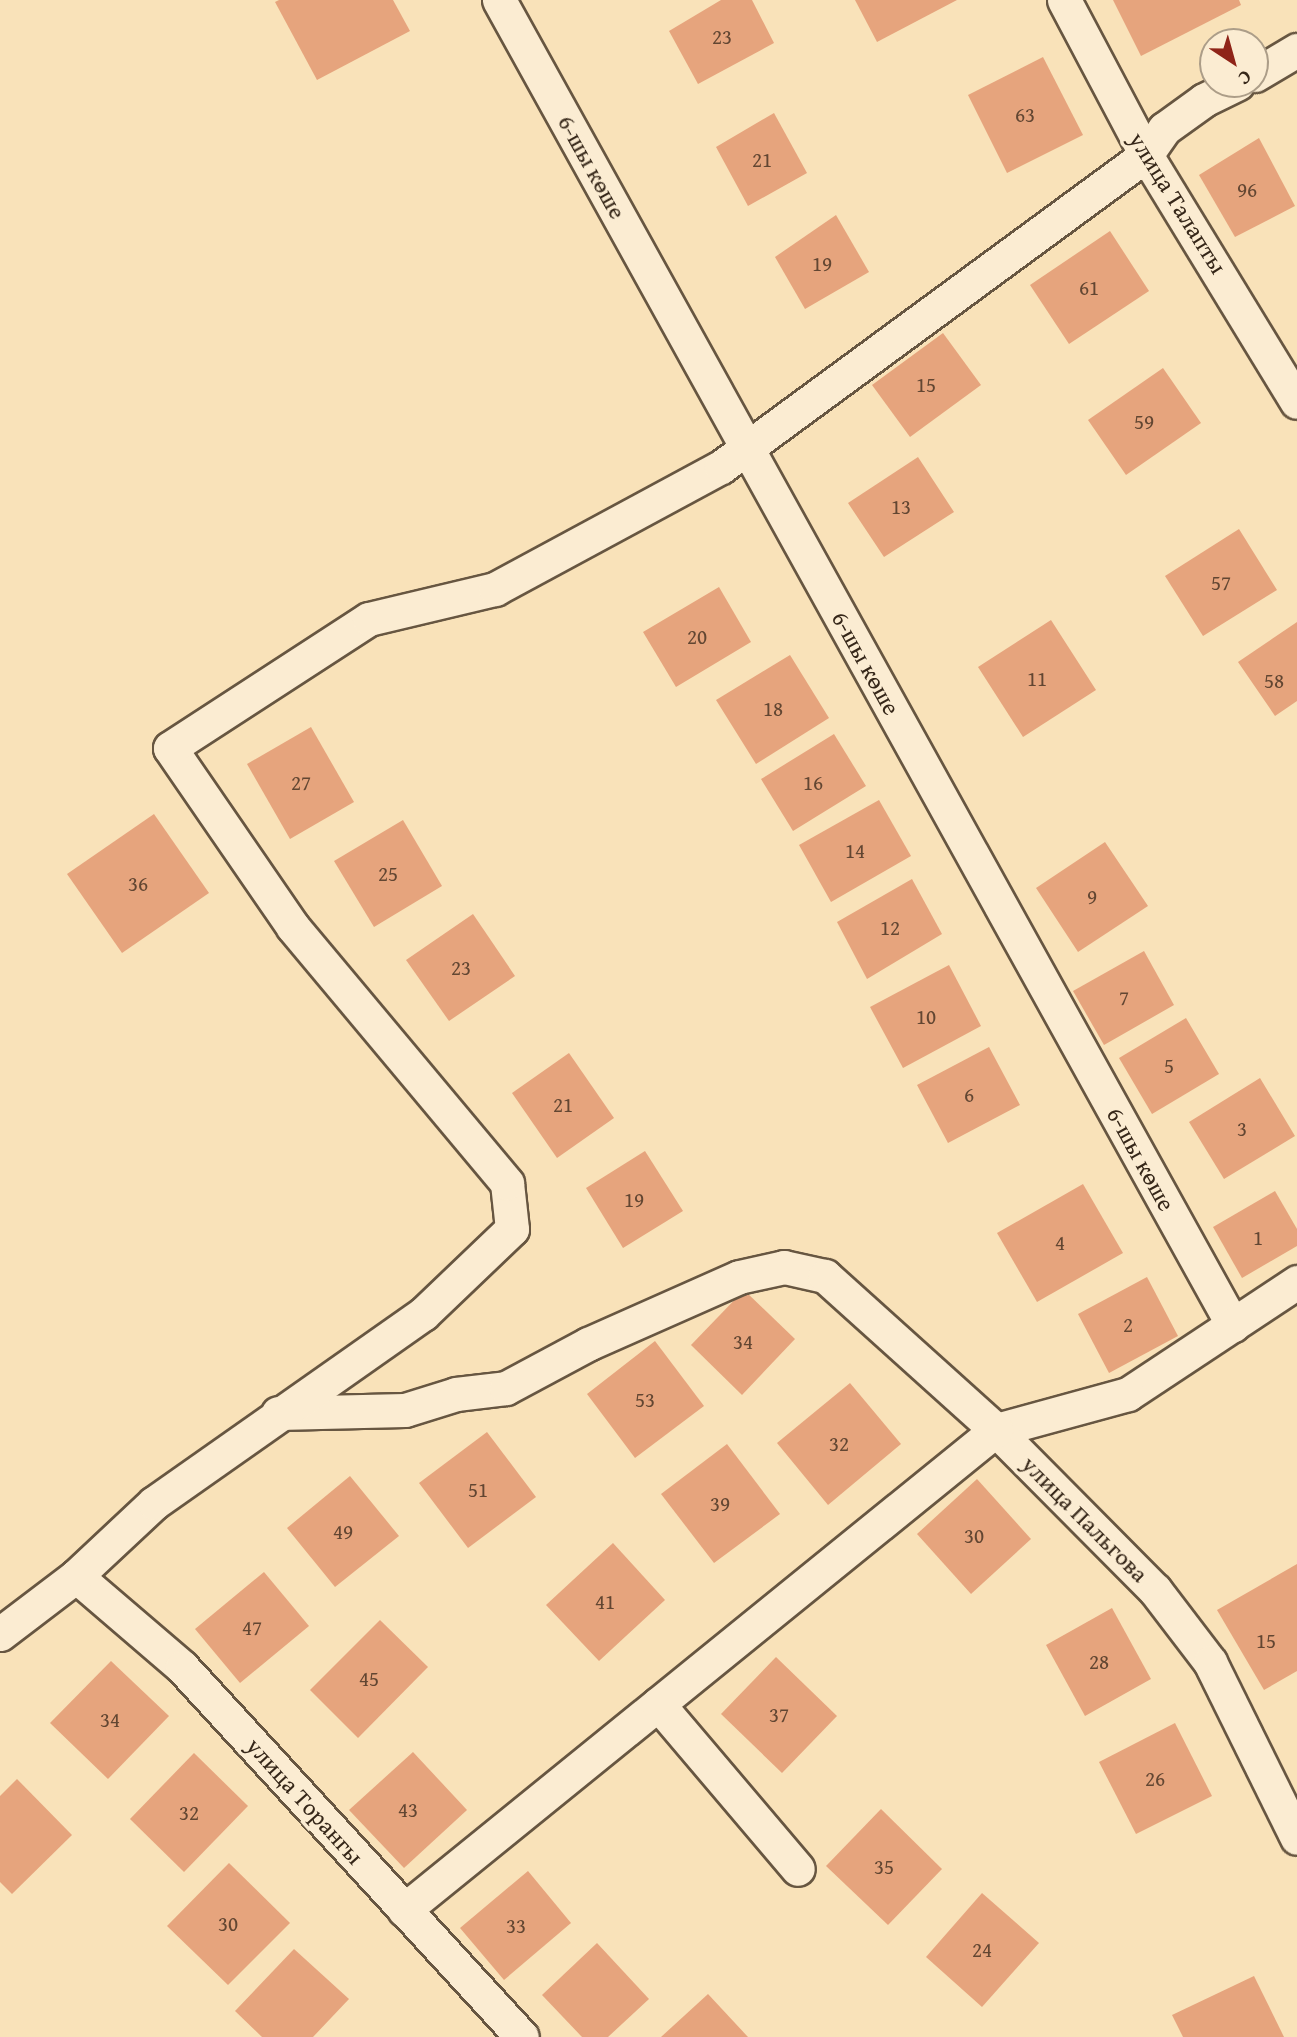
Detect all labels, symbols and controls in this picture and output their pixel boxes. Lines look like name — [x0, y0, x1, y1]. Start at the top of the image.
house number: 23 — [712, 24, 732, 50]
north arrow — [1199, 28, 1269, 98]
text: С — [1233, 64, 1258, 93]
house number: 63 — [1015, 102, 1035, 128]
street label: 6-шы көше — [552, 110, 632, 224]
street label: улица Талапты — [1123, 127, 1233, 279]
house number: 21 — [752, 147, 772, 173]
house number: 96 — [1237, 177, 1257, 203]
house number: 19 — [812, 251, 832, 277]
house number: 61 — [1079, 275, 1099, 301]
house number: 15 — [916, 372, 936, 398]
house number: 59 — [1134, 409, 1154, 435]
house number: 13 — [891, 494, 911, 520]
house number: 57 — [1211, 570, 1231, 596]
street label: 6-шы көше — [826, 606, 906, 720]
house number: 20 — [687, 624, 707, 650]
house number: 11 — [1027, 666, 1047, 692]
house number: 58 — [1264, 668, 1284, 694]
house number: 18 — [763, 696, 783, 722]
house number: 27 — [291, 770, 311, 796]
house number: 16 — [803, 770, 823, 796]
house number: 14 — [845, 838, 865, 864]
house number: 25 — [378, 861, 398, 887]
house number: 36 — [128, 871, 148, 897]
house number: 9 — [1087, 884, 1097, 910]
house number: 12 — [880, 915, 900, 941]
house number: 23 — [451, 955, 471, 981]
house number: 7 — [1119, 985, 1129, 1011]
house number: 10 — [916, 1004, 936, 1030]
house number: 5 — [1164, 1053, 1174, 1079]
house number: 6 — [964, 1082, 974, 1108]
house number: 21 — [553, 1092, 573, 1118]
street label: 6-шы көше — [1101, 1102, 1181, 1216]
house number: 3 — [1237, 1116, 1247, 1142]
house number: 19 — [624, 1187, 644, 1213]
house number: 1 — [1253, 1225, 1263, 1251]
house number: 4 — [1055, 1230, 1065, 1256]
house number: 2 — [1123, 1312, 1133, 1338]
house number: 34 — [733, 1329, 753, 1355]
house number: 53 — [635, 1387, 655, 1413]
house number: 32 — [829, 1431, 849, 1457]
street label: улица Пальгова — [1016, 1450, 1154, 1588]
house number: 51 — [468, 1477, 488, 1503]
house number: 39 — [710, 1491, 730, 1517]
house number: 49 — [333, 1519, 353, 1545]
house number: 30 — [964, 1523, 984, 1549]
house number: 41 — [595, 1589, 615, 1615]
house number: 47 — [242, 1615, 262, 1641]
house number: 15 — [1256, 1628, 1276, 1654]
house number: 28 — [1089, 1649, 1109, 1675]
house number: 45 — [359, 1666, 379, 1692]
house number: 37 — [769, 1702, 789, 1728]
house number: 34 — [100, 1707, 120, 1733]
street label: улица Торангы — [240, 1732, 370, 1870]
house number: 26 — [1145, 1766, 1165, 1792]
house number: 43 — [398, 1797, 418, 1823]
house number: 32 — [179, 1800, 199, 1826]
house number: 35 — [874, 1854, 894, 1880]
house number: 30 — [218, 1911, 238, 1937]
house number: 33 — [506, 1913, 526, 1939]
house number: 24 — [972, 1937, 992, 1963]

